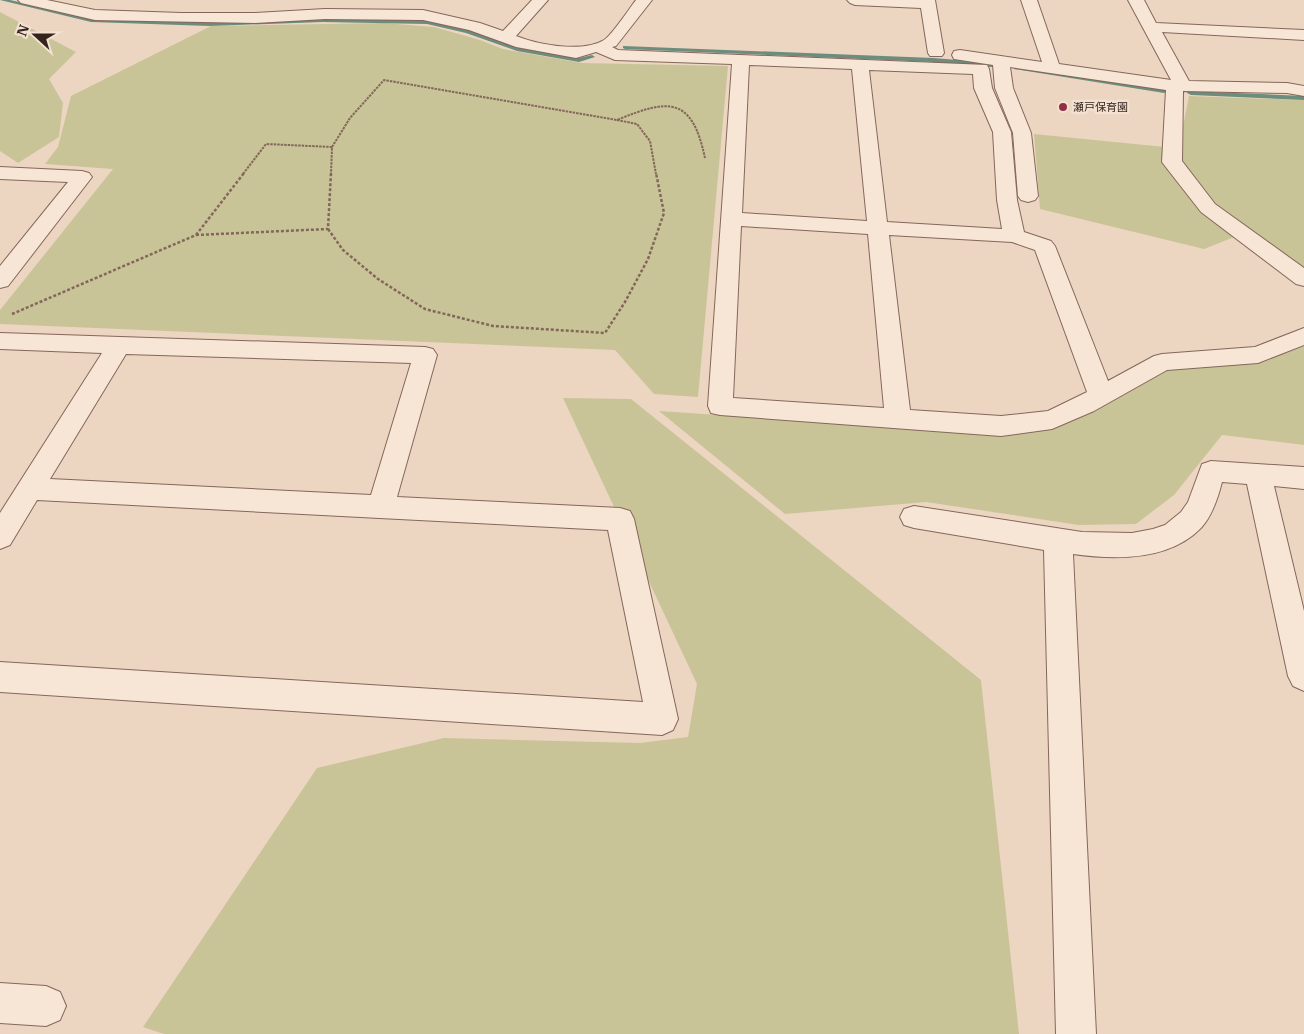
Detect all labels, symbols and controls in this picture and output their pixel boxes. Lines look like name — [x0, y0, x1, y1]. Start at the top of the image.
north arrow — [10, 10, 60, 60]
text: N — [12, 22, 33, 39]
place label: 瀬戸保育園 — [1073, 100, 1128, 114]
marker: 瀬戸保育園 — [1057, 101, 1069, 113]

